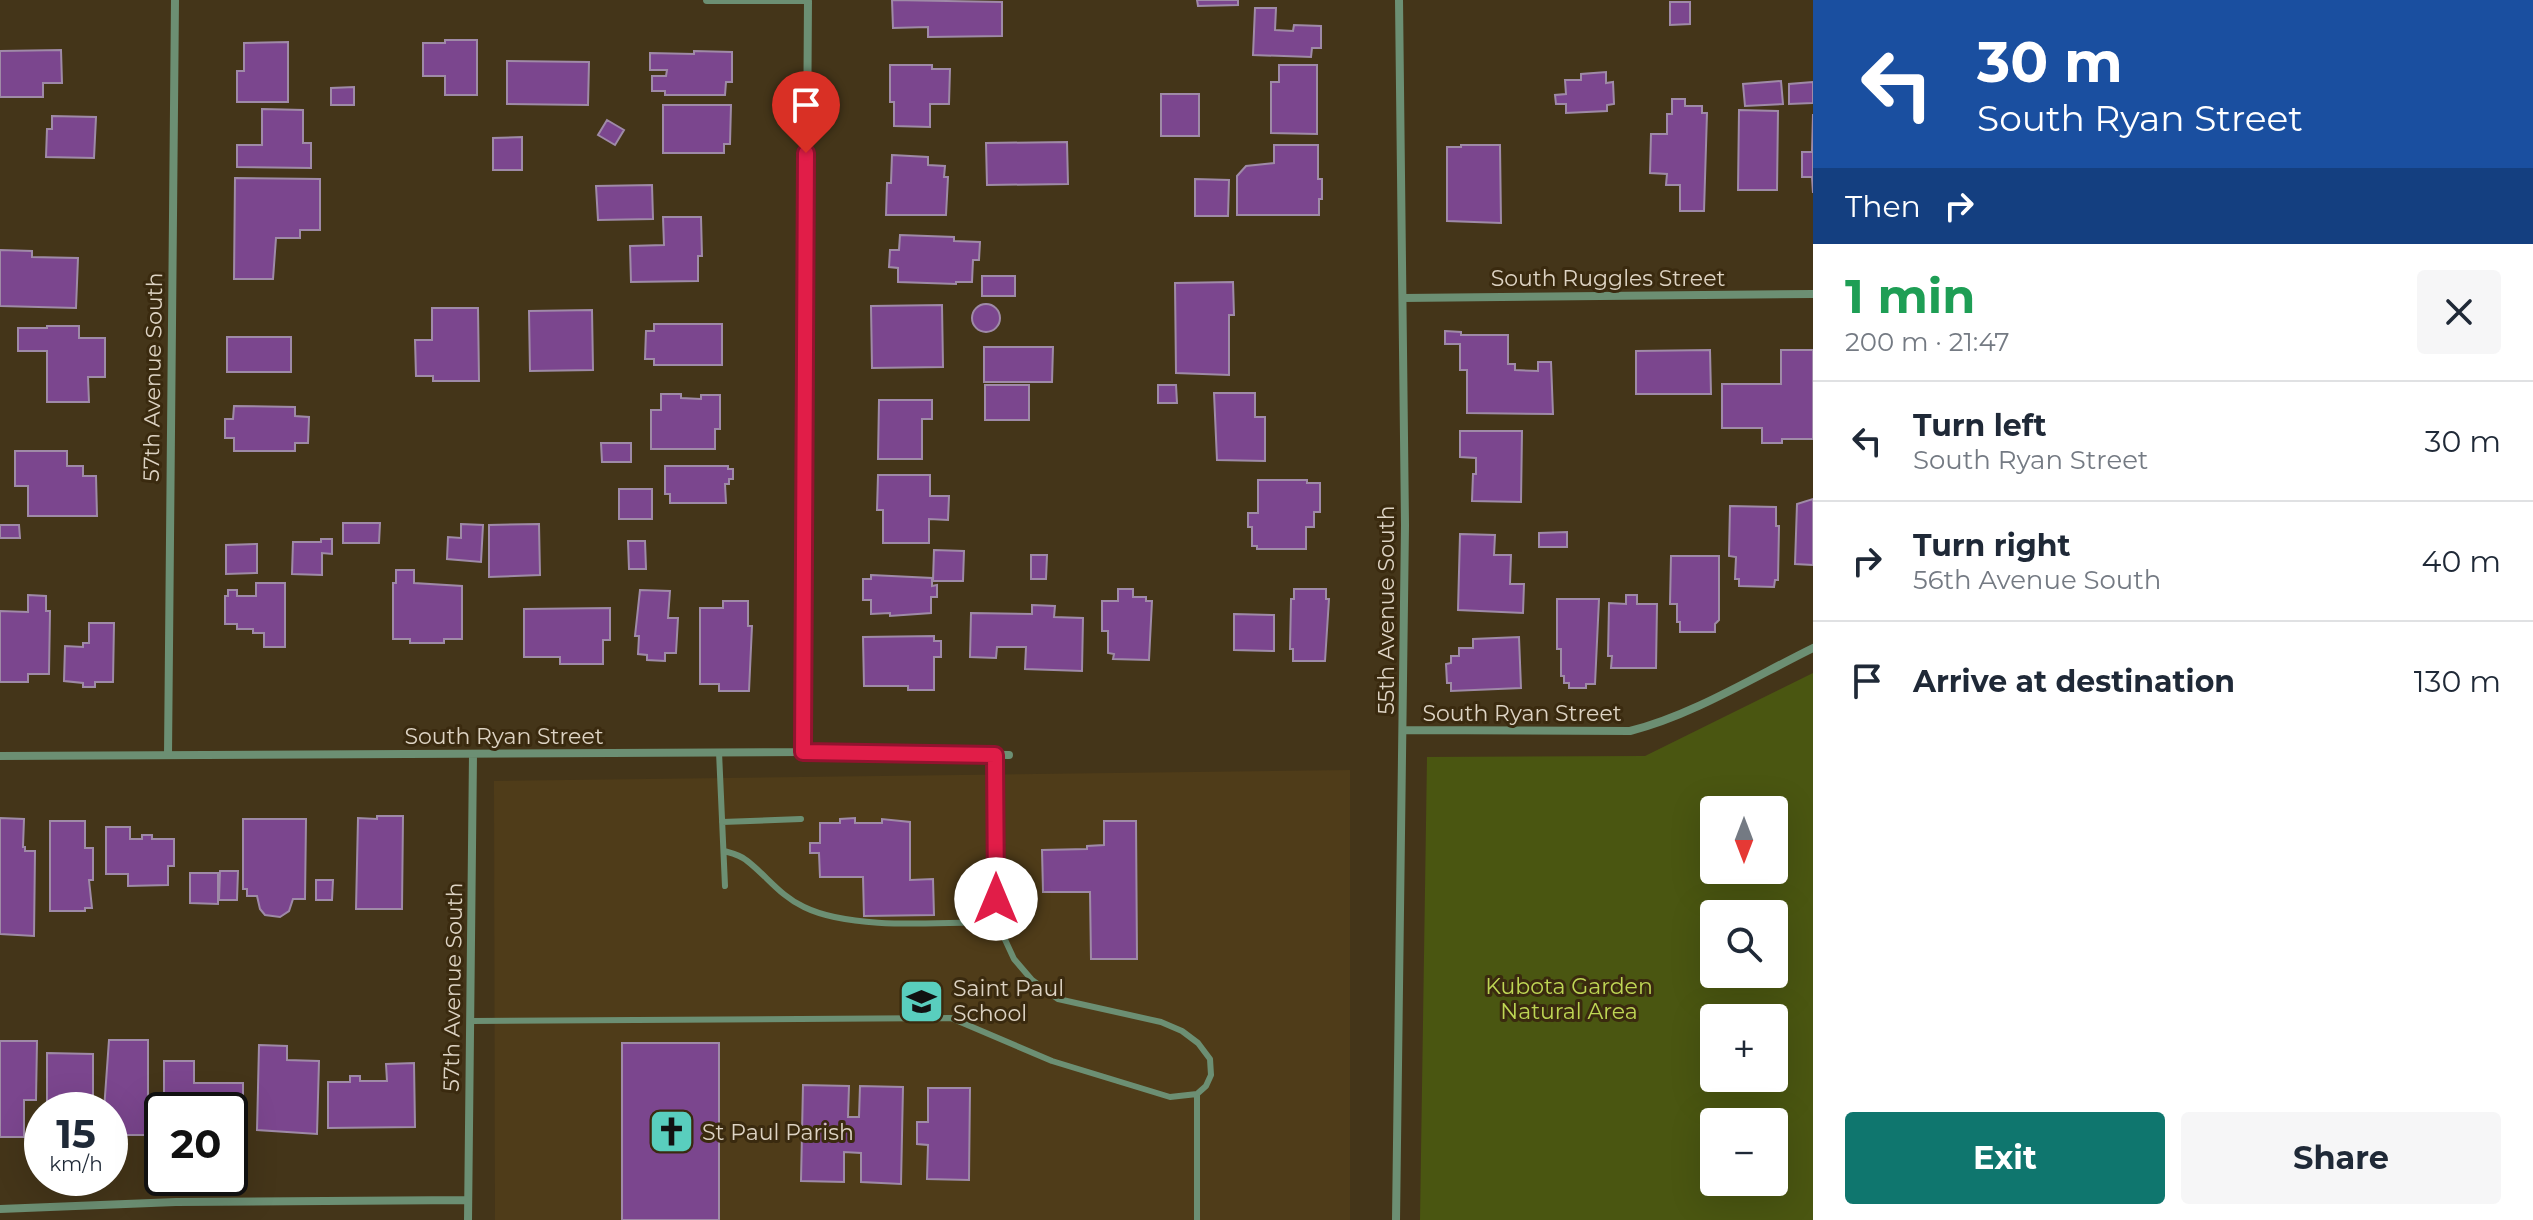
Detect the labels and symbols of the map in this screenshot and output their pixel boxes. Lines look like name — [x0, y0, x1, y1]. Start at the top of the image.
pin — [772, 71, 840, 153]
street label: South Ruggles Street — [1491, 265, 1725, 292]
street label: 57th Avenue South — [138, 272, 168, 482]
street label: 55th Avenue South — [1373, 505, 1400, 715]
street label: South Ryan Street — [1422, 700, 1622, 727]
street label: South Ryan Street — [404, 723, 604, 750]
north arrow — [1700, 796, 1788, 884]
position arrow — [954, 857, 1038, 941]
street label: 57th Avenue South — [438, 882, 468, 1092]
park label: Kubota Garden Natural Area — [1485, 973, 1653, 1025]
place label: Saint Paul School — [953, 975, 1064, 1027]
school or university icon: Saint Paul School — [898, 977, 946, 1025]
speed limit sign: 20 — [144, 1092, 248, 1196]
church icon: St Paul Parish — [647, 1108, 695, 1156]
place label: St Paul Parish — [702, 1119, 854, 1146]

